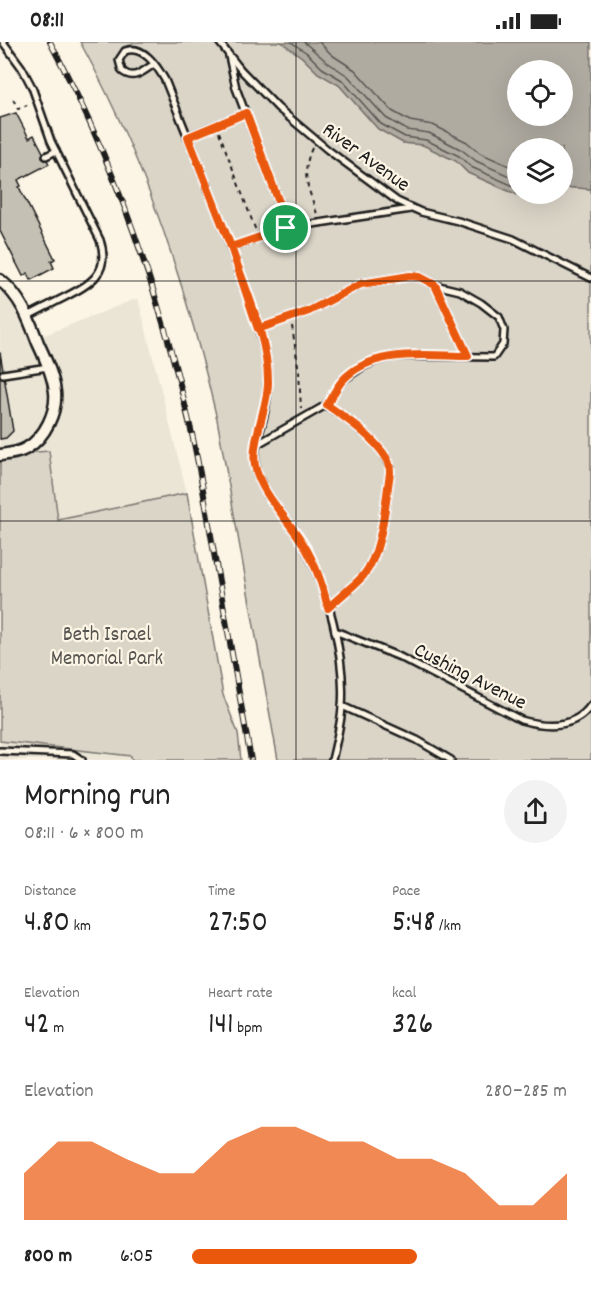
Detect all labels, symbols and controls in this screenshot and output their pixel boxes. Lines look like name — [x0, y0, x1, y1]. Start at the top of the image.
text: 08:11 — [30, 6, 64, 37]
map controls — [507, 60, 573, 204]
button: locate — [507, 60, 573, 126]
street label: River Avenue — [315, 116, 415, 201]
button: layers — [507, 138, 573, 204]
pin — [260, 202, 311, 253]
icon: arrive — [269, 211, 302, 244]
park label: Beth Israel Memorial Park — [51, 621, 163, 675]
street label: Cushing Avenue — [408, 636, 531, 719]
text: Morning run — [24, 774, 171, 821]
button: share — [504, 780, 567, 843]
text: 08:11 · 6 × 800 m — [24, 820, 144, 848]
text: Distance — [24, 880, 76, 903]
text: Time — [208, 880, 235, 903]
text: Pace — [392, 880, 420, 903]
text: 4.80 — [24, 903, 70, 946]
text: 27:50 — [208, 903, 268, 946]
text: 5:48 — [392, 903, 435, 946]
text: km — [70, 915, 91, 938]
text: /km — [435, 915, 461, 938]
text: Elevation — [24, 982, 80, 1005]
text: Heart rate — [208, 982, 273, 1005]
text: kcal — [392, 982, 416, 1005]
text: 42 — [24, 1005, 50, 1048]
text: 141 — [208, 1005, 234, 1048]
text: 326 — [392, 1005, 433, 1048]
text: m — [50, 1017, 64, 1040]
text: bpm — [234, 1017, 263, 1040]
text: Elevation — [24, 1078, 94, 1106]
text: 280–285 m — [485, 1078, 567, 1106]
text: 800 m — [24, 1243, 72, 1271]
text: 6:05 — [120, 1243, 153, 1271]

